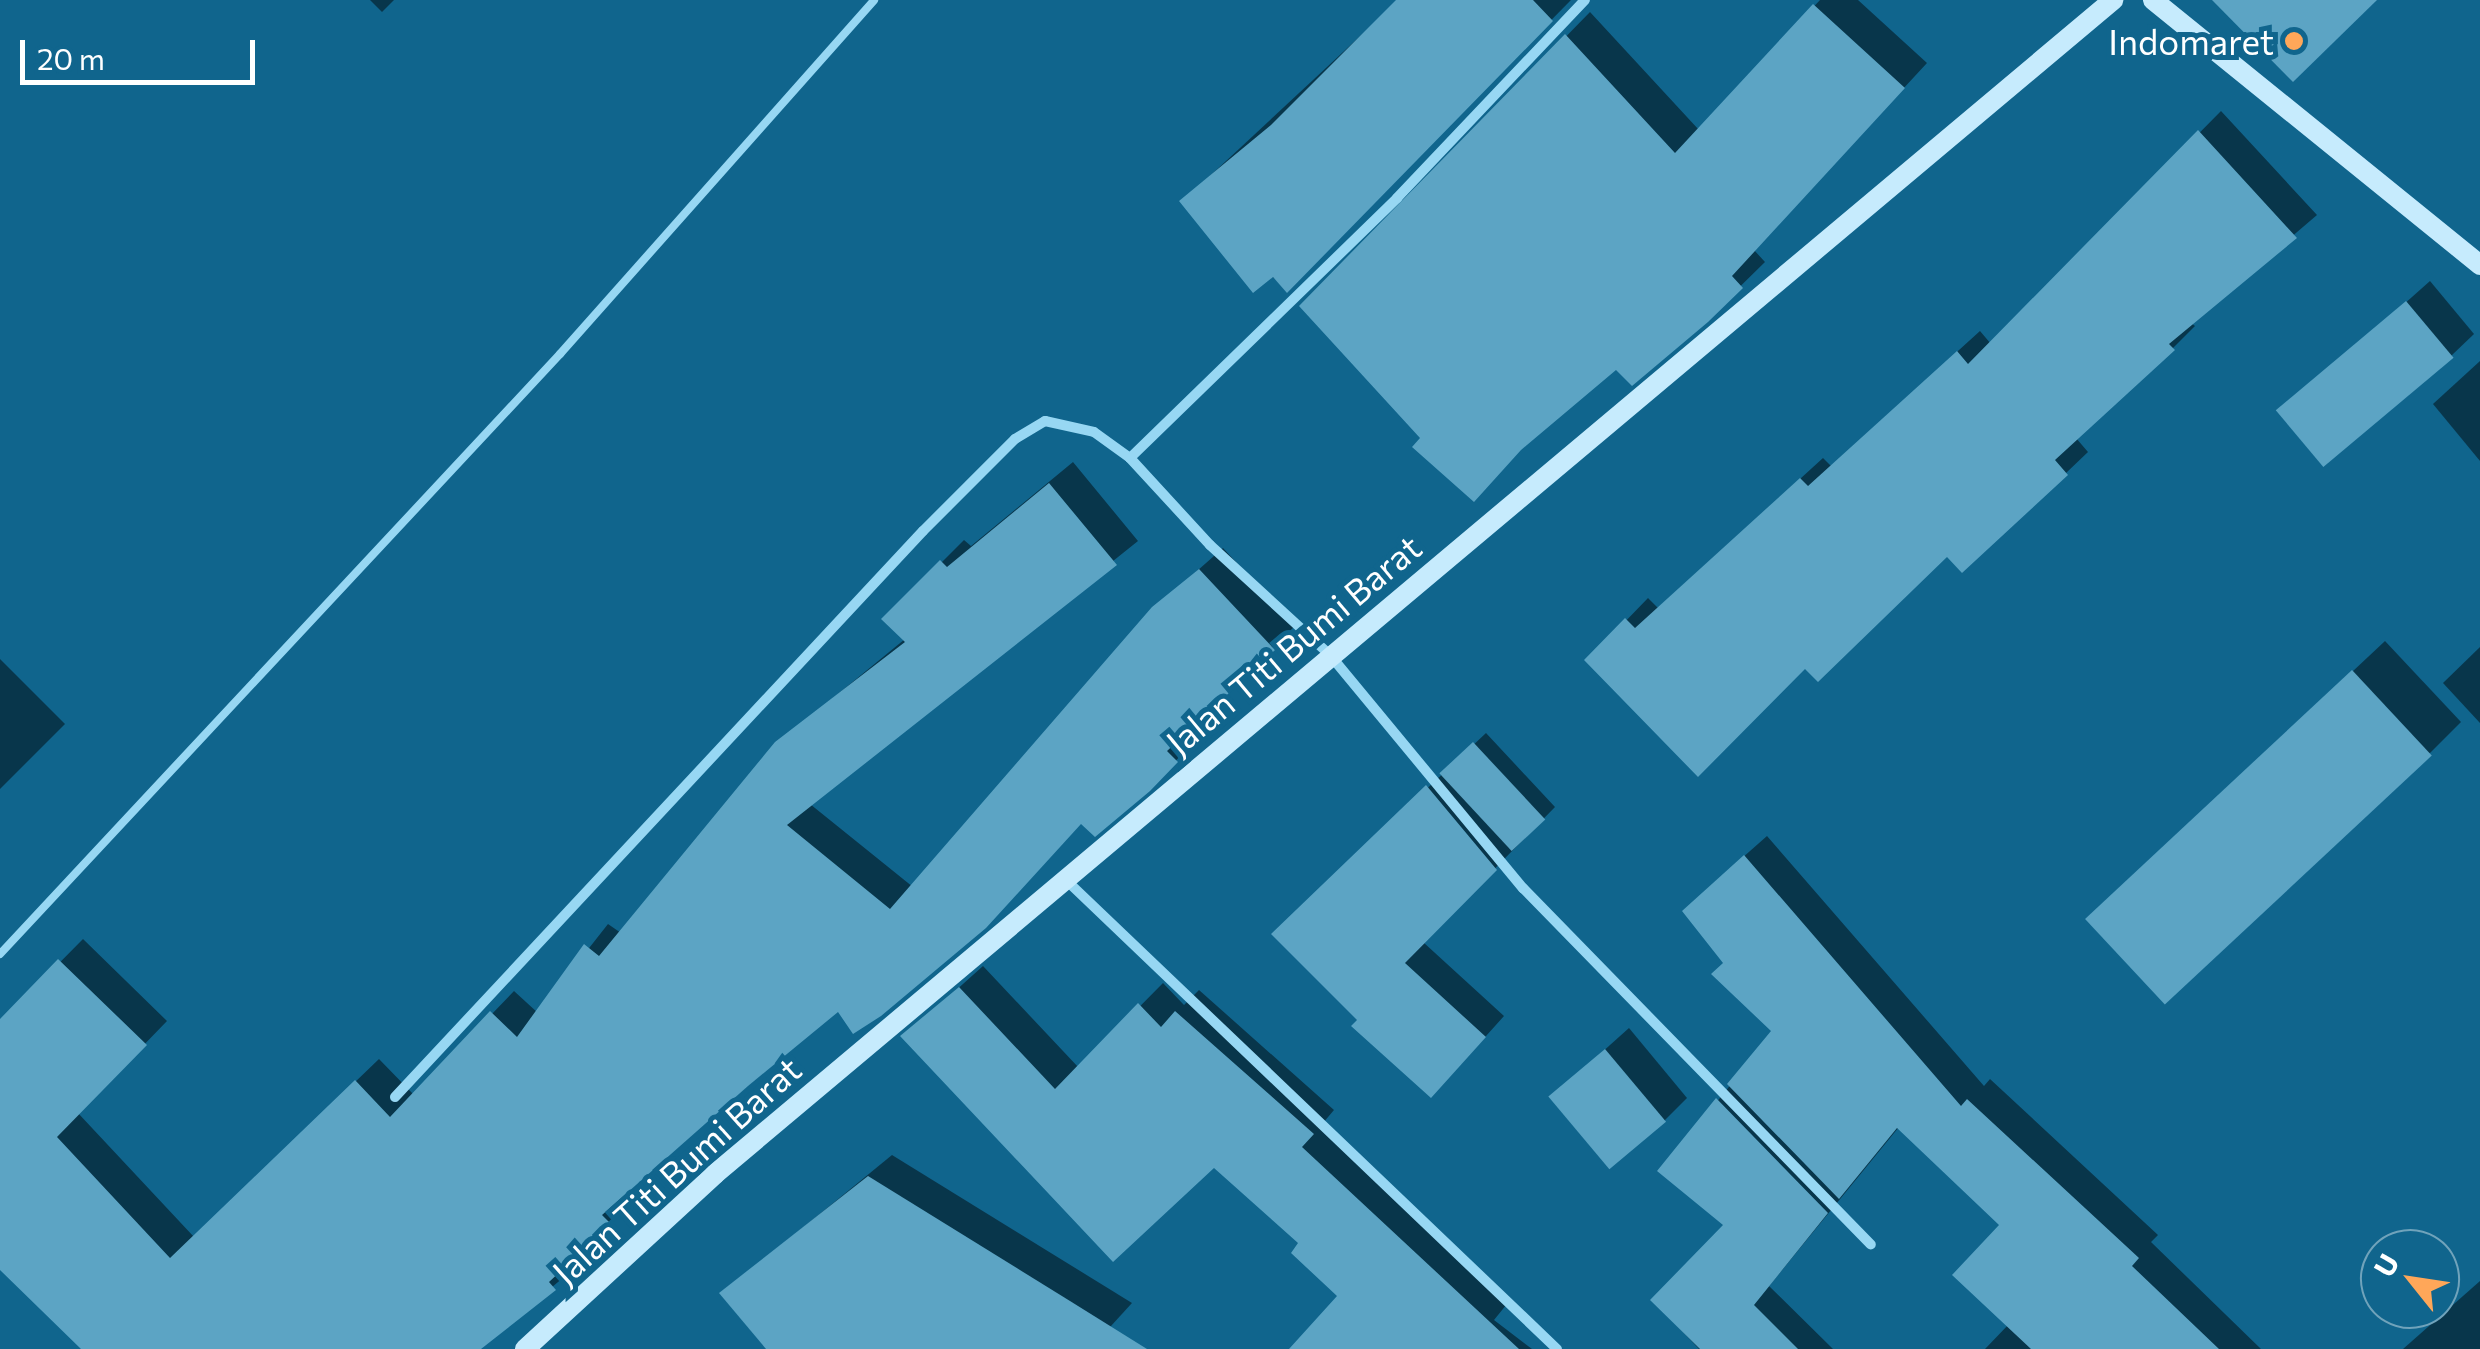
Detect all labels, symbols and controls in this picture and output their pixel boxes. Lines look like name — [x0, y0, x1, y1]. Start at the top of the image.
scale bar — [25, 20, 260, 82]
place label: Indomaret — [2108, 20, 2274, 62]
marker: Indomaret — [2283, 30, 2305, 52]
text: 20 m — [37, 39, 105, 76]
street label: Jalan Titi Bumi Barat — [1157, 525, 1429, 763]
street label: Jalan Titi Bumi Barat — [543, 1048, 809, 1292]
north arrow — [2360, 1229, 2460, 1329]
text: U — [2366, 1248, 2406, 1282]

